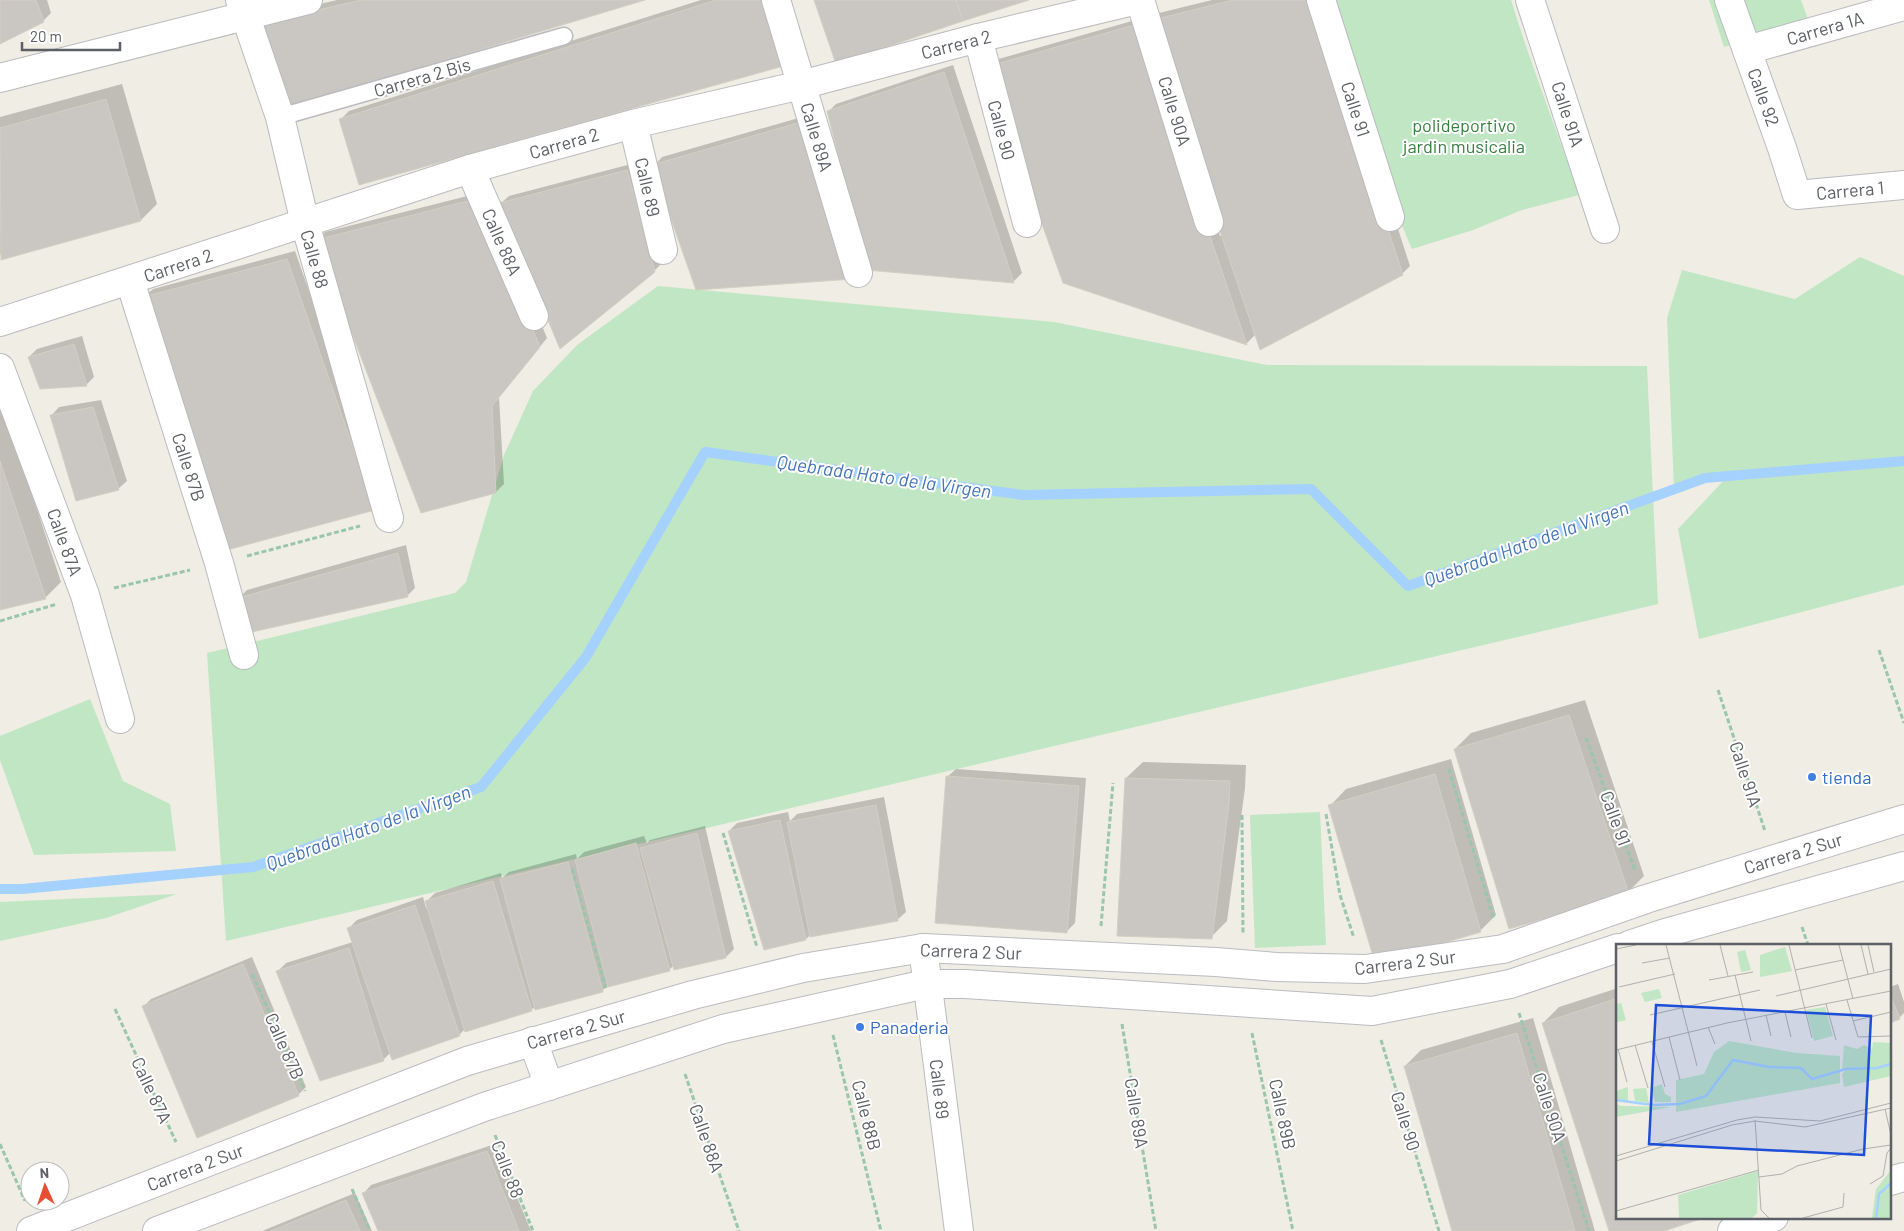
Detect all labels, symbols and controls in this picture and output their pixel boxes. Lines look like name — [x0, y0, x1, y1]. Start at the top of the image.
street label: Carrera 1A — [1784, 6, 1866, 49]
scale bar — [22, 20, 120, 52]
street label: Carrera 2 — [919, 25, 993, 63]
text: 20 m — [30, 27, 62, 45]
street label: Carrera 2 Bis — [371, 53, 473, 101]
street label: Calle 92 — [1743, 65, 1785, 129]
street label: Calle 90A — [1154, 73, 1196, 149]
street label: Calle 91A — [1547, 78, 1589, 150]
street label: Calle 91 — [1337, 79, 1375, 139]
street label: Calle 90 — [983, 98, 1021, 162]
street label: Calle 89A — [796, 100, 838, 174]
park label: polideportivo jardin musicalia — [1402, 114, 1525, 157]
street label: Carrera 2 — [527, 123, 601, 163]
street label: Calle 89 — [631, 155, 665, 219]
street label: Carrera 1 — [1815, 176, 1885, 204]
street label: Calle 88A — [477, 205, 527, 279]
street label: Calle 88 — [296, 227, 334, 291]
street label: Carrera 2 — [141, 243, 215, 287]
street label: Calle 87B — [168, 430, 210, 504]
water label: Quebrada Hato de la Virgen — [775, 450, 993, 502]
water label: Quebrada Hato de la Virgen — [1421, 495, 1632, 591]
street label: Calle 87A — [43, 505, 87, 579]
street label: Calle 91A — [1725, 738, 1767, 810]
place label: tienda — [1822, 766, 1871, 788]
marker: tienda — [1806, 771, 1818, 783]
water label: Quebrada Hato de la Virgen — [263, 779, 474, 875]
street label: Calle 91 — [1596, 788, 1636, 848]
street label: Carrera 2 Sur — [1741, 827, 1845, 878]
street label: Carrera 2 Sur — [920, 938, 1023, 964]
inset map — [1616, 944, 1892, 1218]
street label: Carrera 2 Sur — [1353, 945, 1457, 979]
street label: Carrera 2 Sur — [524, 1004, 628, 1054]
street label: Calle 87B — [261, 1009, 309, 1083]
place label: Panaderia — [870, 1016, 948, 1038]
marker: Panaderia — [854, 1021, 866, 1033]
street label: Calle 87A — [127, 1053, 177, 1127]
street label: Calle 89 — [925, 1058, 955, 1120]
street label: Calle 90A — [1528, 1069, 1572, 1145]
street label: Calle 89A — [1121, 1076, 1153, 1150]
street label: Calle 89B — [1265, 1077, 1301, 1151]
street label: Calle 88B — [848, 1078, 886, 1152]
street label: Calle 90 — [1387, 1089, 1425, 1153]
street label: Calle 88A — [685, 1101, 729, 1175]
street label: Calle 88 — [487, 1137, 529, 1201]
street label: Carrera 2 Sur — [143, 1138, 247, 1196]
north arrow — [20, 1161, 70, 1211]
text: N — [39, 1164, 49, 1181]

